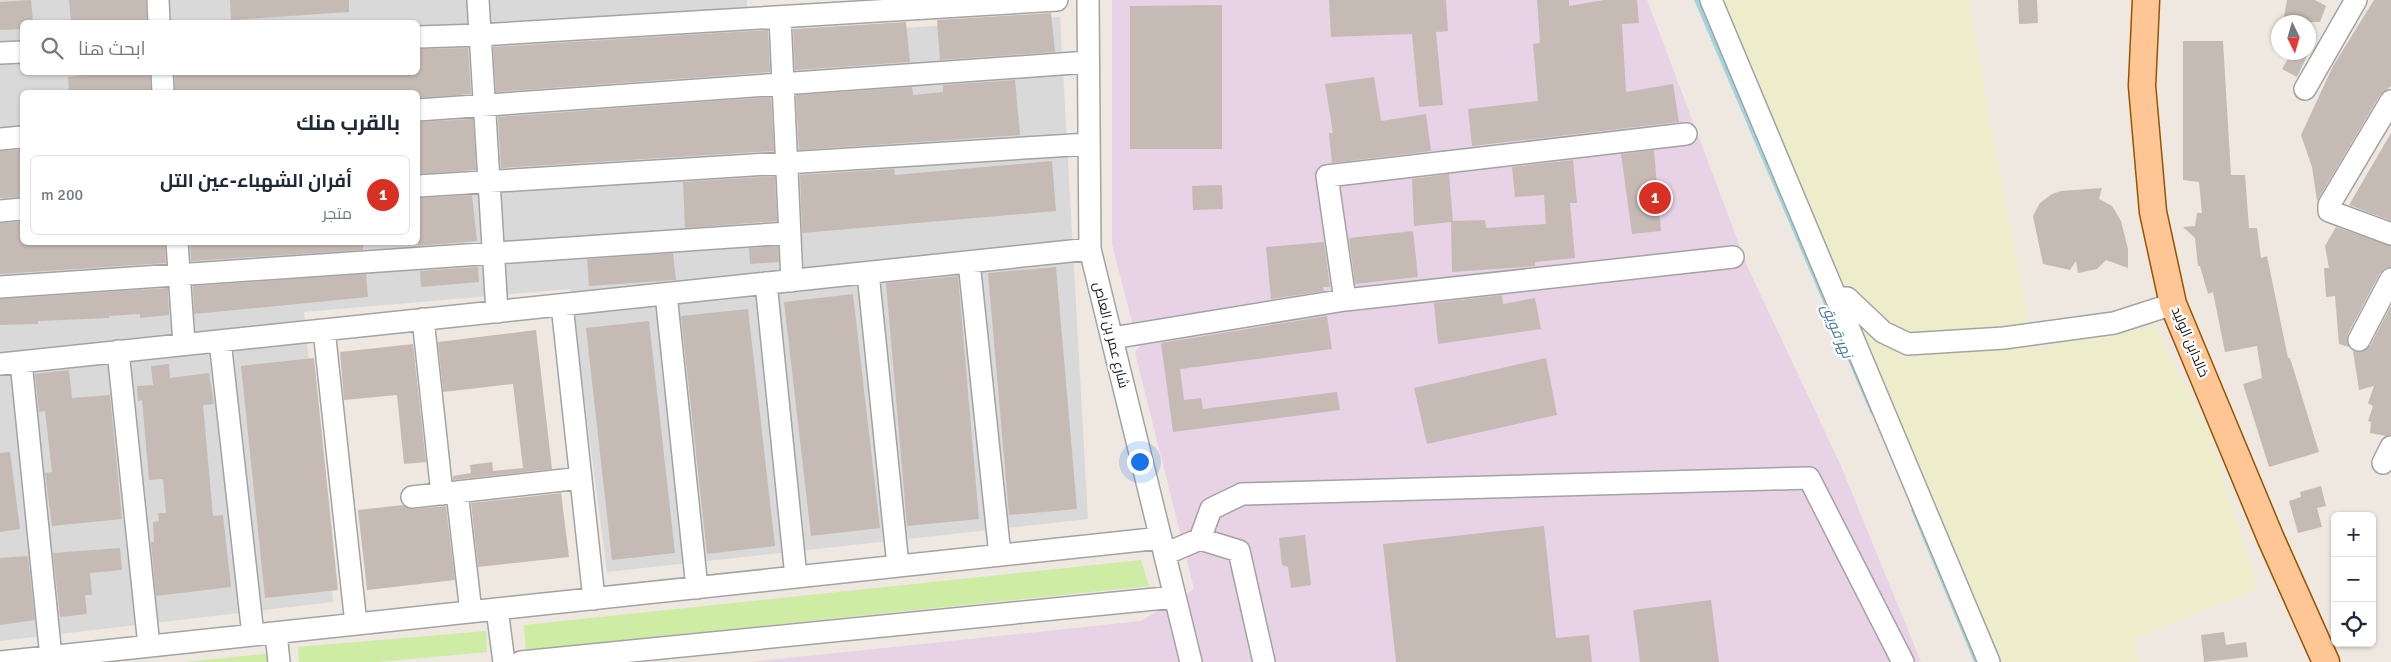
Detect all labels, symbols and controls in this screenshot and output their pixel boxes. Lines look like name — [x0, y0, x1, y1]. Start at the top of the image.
north arrow — [2271, 15, 2316, 60]
search box — [20, 20, 420, 75]
icon: search — [38, 34, 66, 62]
text: ابحث هنا — [78, 37, 146, 61]
text: بالقرب منك — [296, 110, 400, 136]
text: أفران الشهباء-عين التل — [160, 169, 352, 193]
pin: 1 — [1639, 179, 1671, 217]
text: 200 m — [41, 185, 83, 205]
text: 1 — [379, 185, 387, 205]
text: متجر — [323, 204, 352, 224]
street label: شارع عمر بن العاص — [1090, 280, 1132, 390]
water label: نهر قويق — [1818, 301, 1857, 363]
street label: خالدابن الوليد — [2168, 304, 2212, 380]
your location — [1127, 449, 1153, 475]
map controls — [2331, 512, 2376, 647]
button: + — [2331, 512, 2376, 557]
button: − — [2331, 557, 2376, 602]
button: locate — [2331, 602, 2376, 647]

